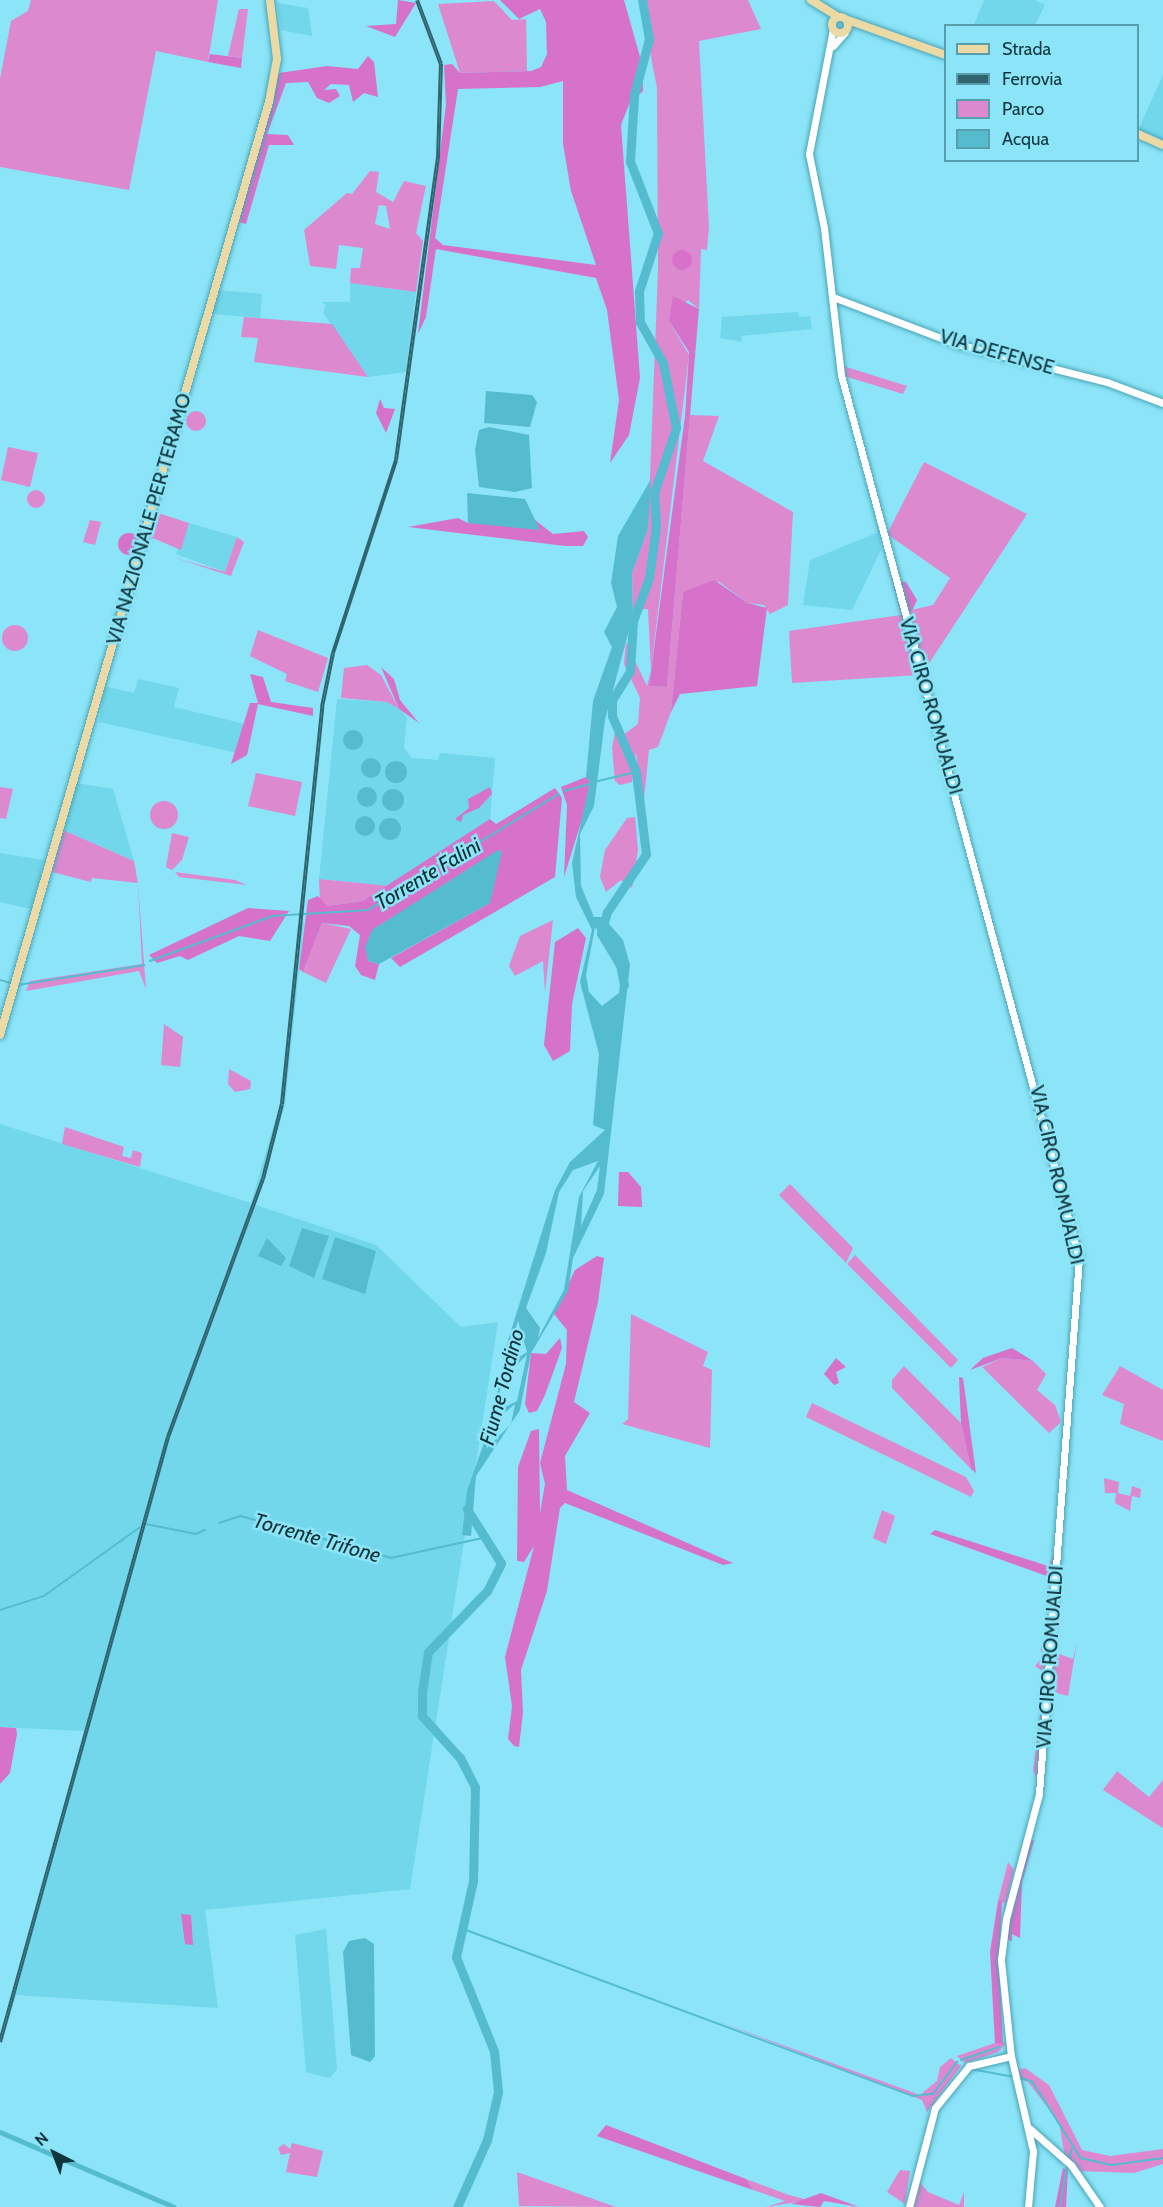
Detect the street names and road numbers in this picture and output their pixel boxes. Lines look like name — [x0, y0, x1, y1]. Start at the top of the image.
street label: VIA DEFENSE — [937, 324, 1057, 380]
street label: VIA NAZIONALE PER TERAMO — [102, 390, 196, 648]
street label: VIA CIRO ROMUALDI — [894, 615, 968, 797]
street label: VIA CIRO ROMUALDI — [1025, 1083, 1089, 1267]
street label: VIA CIRO ROMUALDI — [1032, 1565, 1068, 1749]

